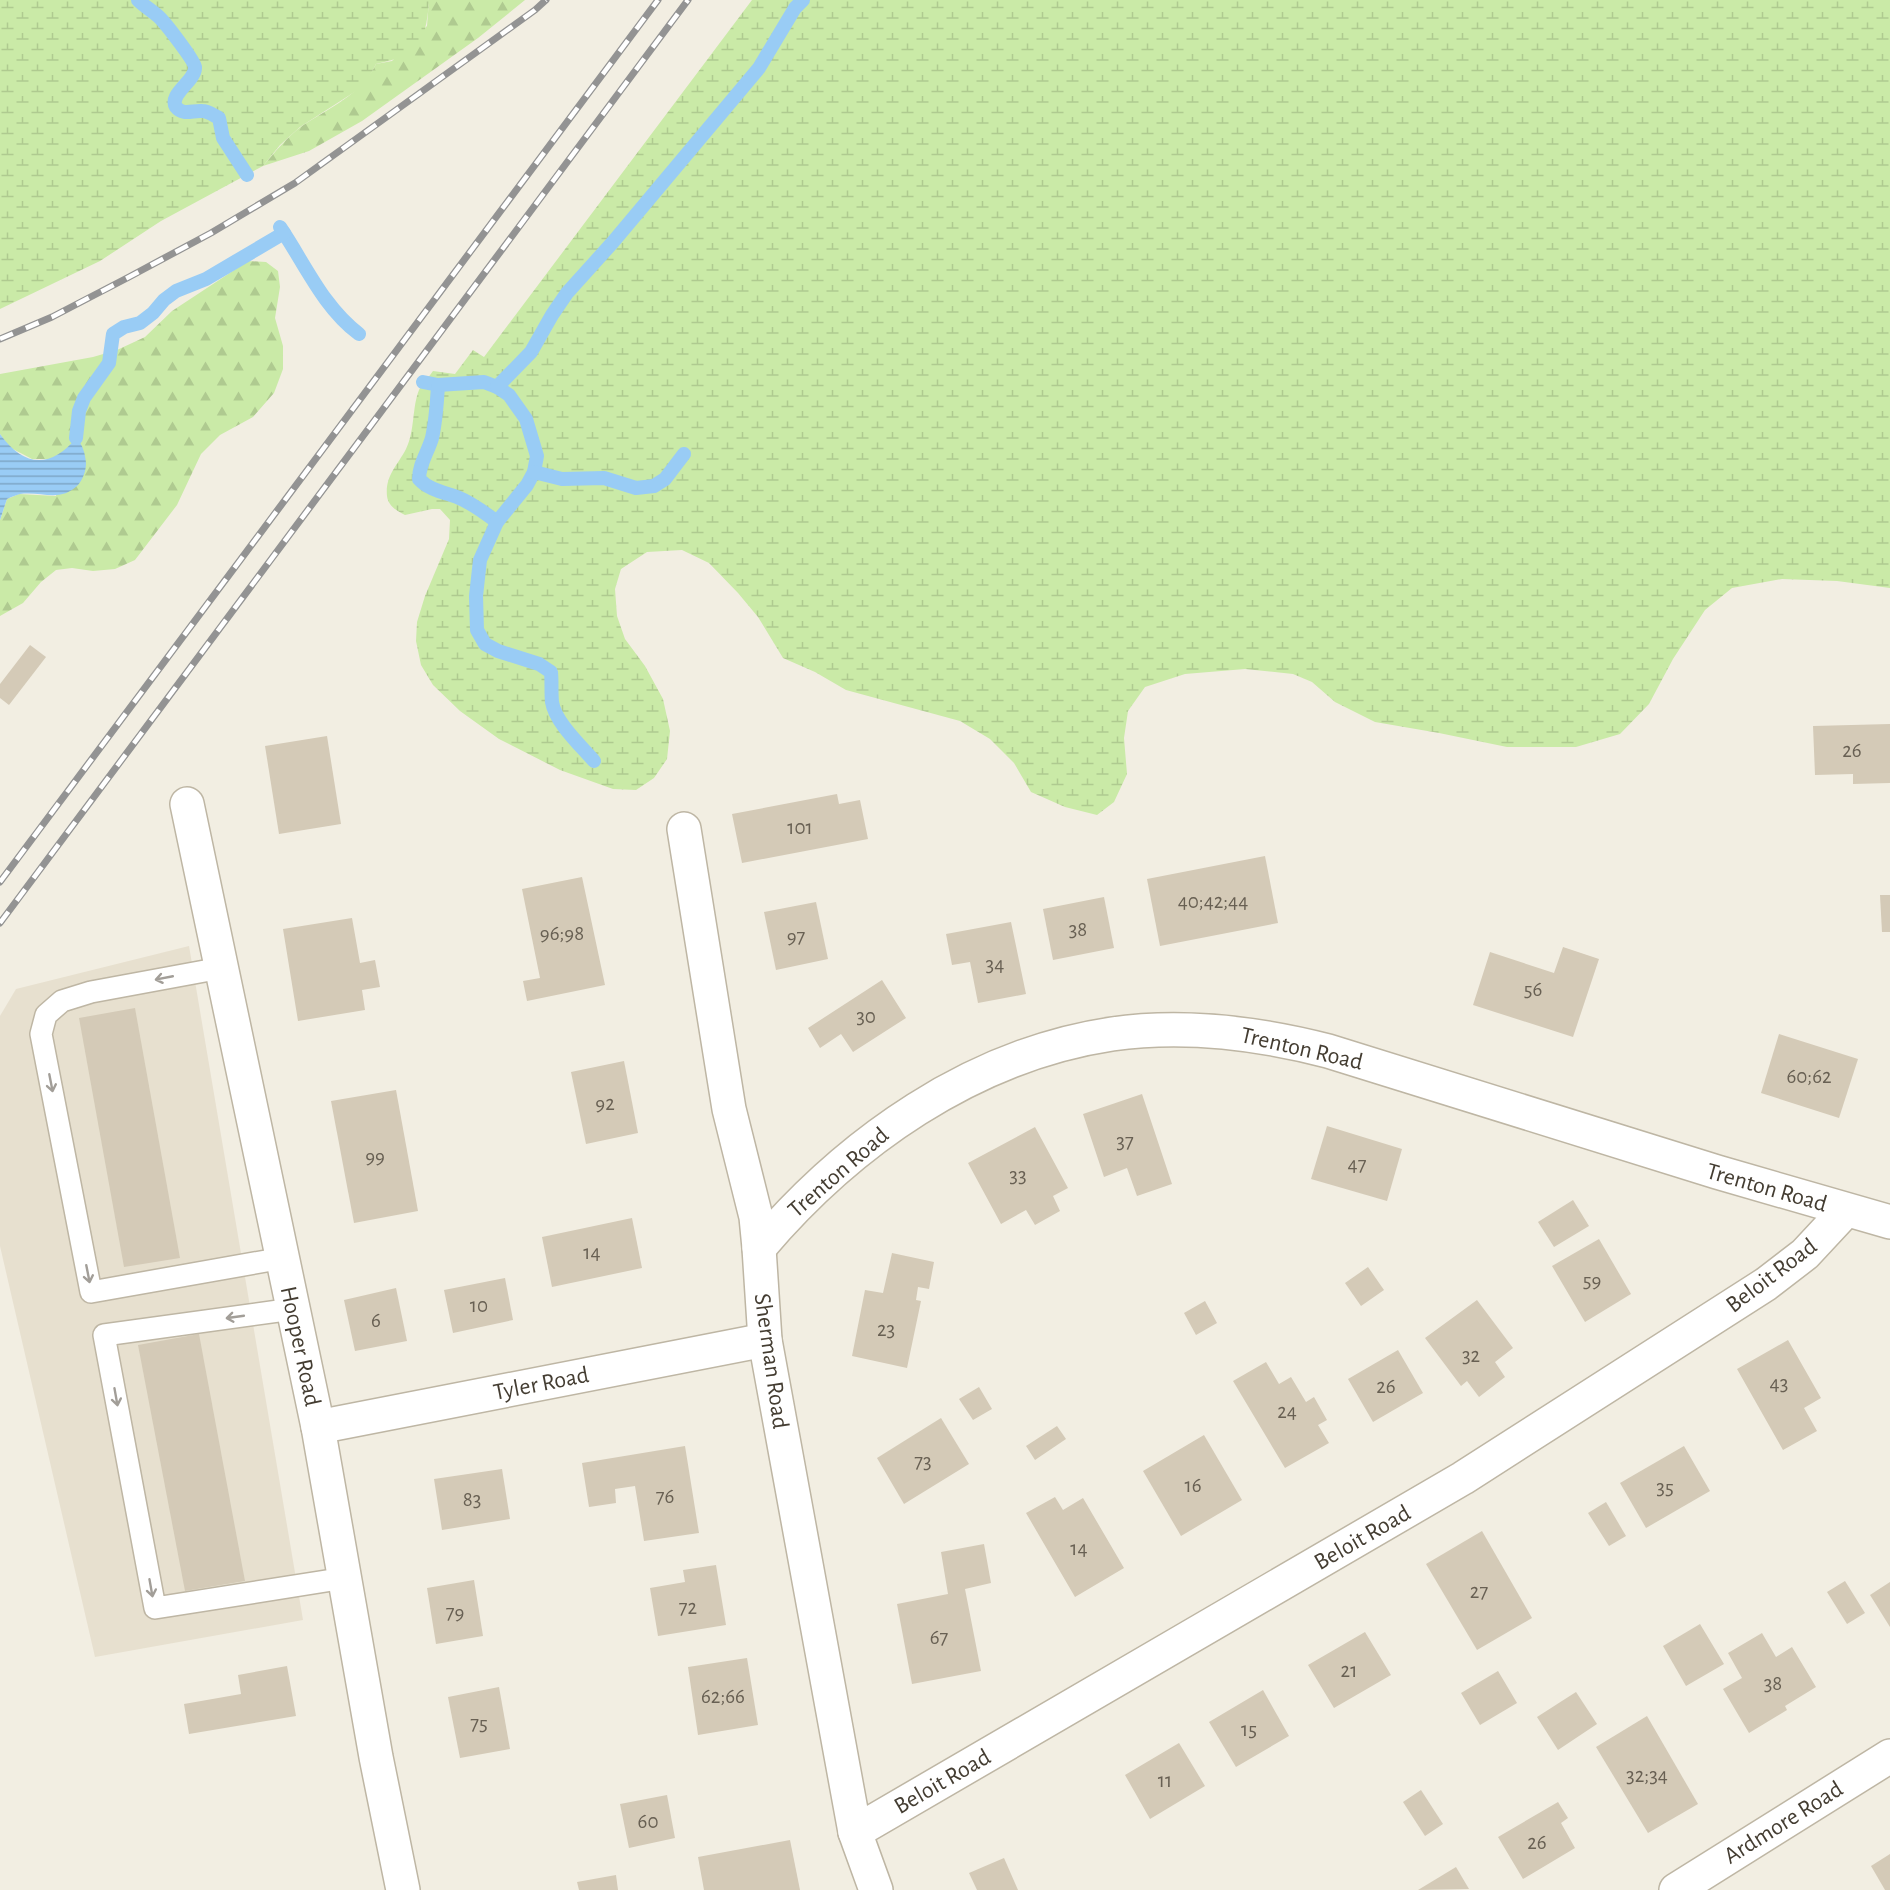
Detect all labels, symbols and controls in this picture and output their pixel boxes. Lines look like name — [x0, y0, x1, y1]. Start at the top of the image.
house number: 26 — [1842, 740, 1862, 761]
house number: 101 — [787, 817, 813, 838]
house number: 40;42;44 — [1178, 891, 1248, 912]
house number: 38 — [1069, 919, 1087, 940]
house number: 96;98 — [540, 923, 584, 944]
house number: 97 — [787, 926, 806, 947]
house number: 34 — [986, 954, 1004, 975]
one-way arrow — [154, 973, 174, 984]
house number: 56 — [1524, 979, 1542, 1000]
house number: 30 — [856, 1006, 876, 1027]
street label: Trenton Road — [1238, 1023, 1365, 1075]
house number: 60;62 — [1786, 1066, 1832, 1087]
one-way arrow — [46, 1073, 57, 1092]
house number: 92 — [595, 1093, 615, 1114]
street label: Trenton Road — [784, 1123, 893, 1223]
house number: 37 — [1116, 1131, 1134, 1152]
house number: 99 — [365, 1146, 385, 1167]
house number: 47 — [1348, 1154, 1367, 1175]
street label: Trenton Road — [1704, 1159, 1830, 1217]
house number: 33 — [1009, 1165, 1027, 1186]
street label: Beloit Road — [1722, 1234, 1821, 1317]
house number: 14 — [583, 1242, 601, 1263]
one-way arrow — [83, 1264, 94, 1284]
house number: 59 — [1583, 1270, 1601, 1291]
street label: Hooper Road — [276, 1284, 324, 1408]
street label: Sherman Road — [750, 1292, 792, 1430]
house number: 10 — [470, 1295, 488, 1316]
house number: 6 — [371, 1310, 381, 1331]
one-way arrow — [226, 1311, 246, 1322]
house number: 23 — [877, 1319, 895, 1340]
house number: 32 — [1462, 1345, 1480, 1366]
street label: Tyler Road — [491, 1363, 591, 1405]
house number: 43 — [1770, 1373, 1788, 1394]
house number: 26 — [1376, 1376, 1396, 1397]
one-way arrow — [110, 1386, 121, 1406]
house number: 24 — [1277, 1401, 1297, 1422]
house number: 73 — [914, 1451, 932, 1472]
house number: 16 — [1184, 1475, 1202, 1496]
house number: 35 — [1656, 1477, 1674, 1498]
house number: 76 — [656, 1486, 674, 1507]
house number: 83 — [463, 1489, 481, 1510]
street label: Beloit Road — [1310, 1501, 1415, 1575]
house number: 14 — [1070, 1538, 1088, 1559]
one-way arrow — [146, 1578, 157, 1598]
house number: 27 — [1470, 1581, 1488, 1602]
house number: 72 — [679, 1597, 697, 1618]
house number: 79 — [446, 1602, 464, 1623]
house number: 67 — [930, 1627, 949, 1648]
house number: 21 — [1341, 1660, 1357, 1681]
house number: 38 — [1764, 1673, 1782, 1694]
house number: 62;66 — [701, 1686, 745, 1707]
house number: 75 — [470, 1713, 488, 1734]
house number: 15 — [1241, 1719, 1257, 1740]
street label: Beloit Road — [890, 1745, 995, 1819]
house number: 32;34 — [1626, 1765, 1668, 1786]
house number: 11 — [1158, 1770, 1172, 1791]
street label: Ardmore Road — [1720, 1777, 1847, 1869]
house number: 60 — [638, 1811, 658, 1832]
house number: 26 — [1527, 1832, 1547, 1853]

